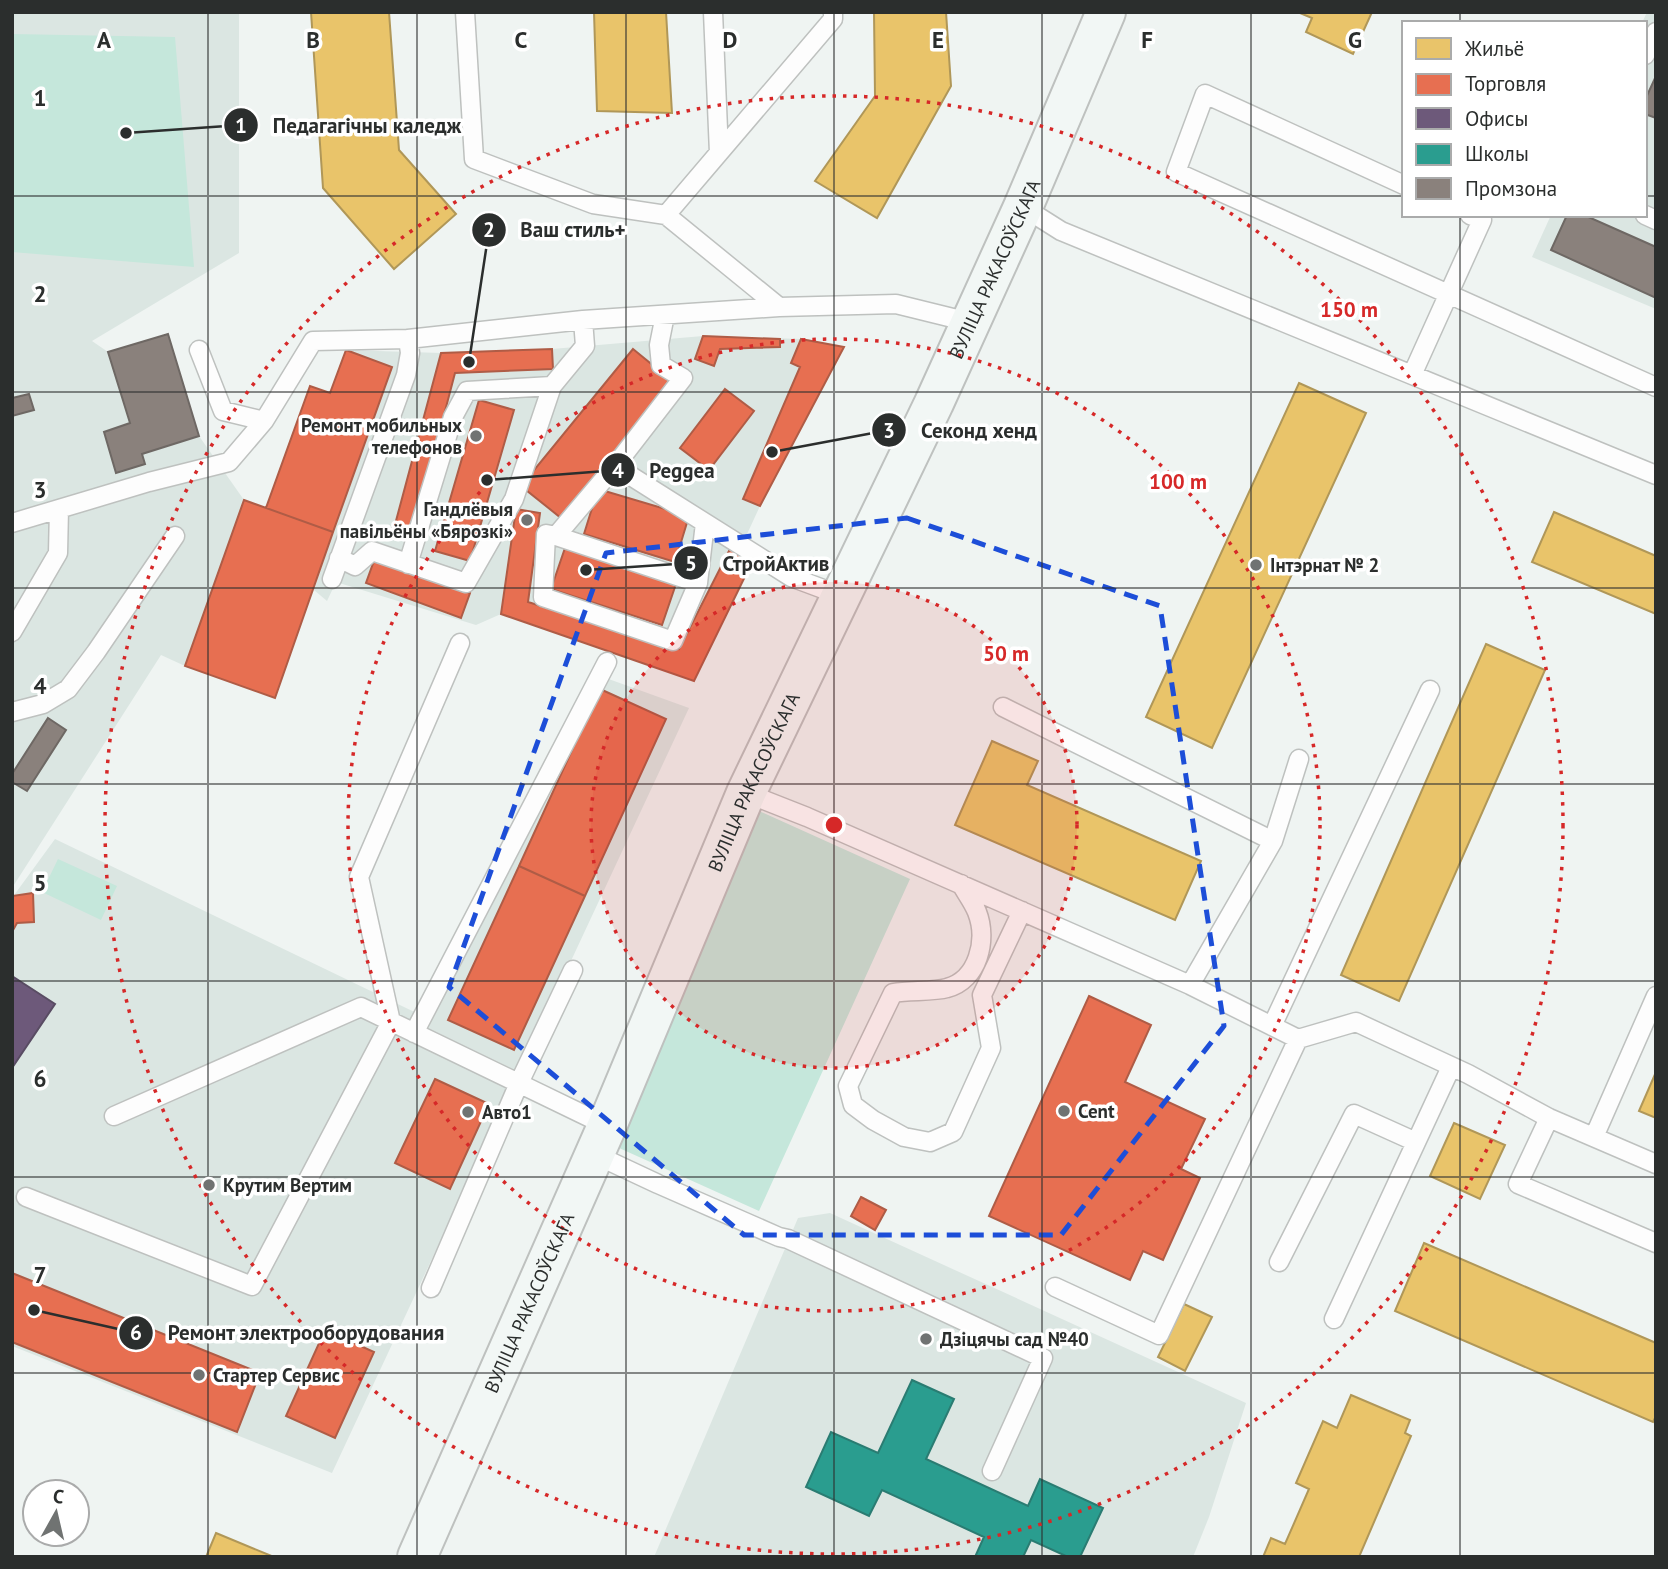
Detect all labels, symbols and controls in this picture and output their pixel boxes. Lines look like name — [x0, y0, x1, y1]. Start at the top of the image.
legend — [1402, 21, 1647, 217]
text: A — [97, 25, 111, 54]
text: B — [306, 25, 320, 54]
text: C — [515, 25, 528, 54]
text: D — [723, 25, 737, 54]
text: E — [932, 25, 944, 54]
text: F — [1141, 25, 1153, 54]
text: G — [1348, 25, 1362, 54]
text: Жильё — [1464, 35, 1524, 62]
text: Торговля — [1465, 70, 1546, 97]
text: 1 — [33, 83, 47, 112]
callout: Педагагічны каледж — [223, 104, 475, 146]
text: Офисы — [1465, 105, 1528, 132]
text: 1 — [235, 112, 247, 139]
text: Педагагічны каледж — [273, 112, 462, 139]
text: Школы — [1465, 140, 1529, 167]
street label: ВУЛІЦА РАКАСОЎСКАГА — [944, 175, 1045, 362]
text: Промзона — [1465, 175, 1557, 202]
callout: Ваш стиль+ — [471, 209, 640, 251]
text: 2 — [483, 216, 495, 243]
text: Ваш стиль+ — [520, 216, 626, 243]
text: 2 — [33, 279, 47, 308]
text: 150 m — [1320, 296, 1378, 323]
callout: Секонд хенд — [872, 409, 1051, 451]
place label: Ремонт мобильных телефонов — [301, 413, 462, 459]
text: 3 — [883, 417, 895, 444]
text: Секонд хенд — [921, 417, 1037, 444]
marker: Ремонт мобильных телефонов — [468, 428, 484, 444]
callout: Peggea — [600, 449, 729, 491]
text: 4 — [612, 457, 624, 484]
text: Peggea — [649, 457, 715, 484]
text: 100 m — [1149, 468, 1207, 495]
text: 3 — [33, 475, 47, 504]
place label: Гандлёвыя павільёны «Бярозкі» — [340, 497, 513, 543]
marker: Гандлёвыя павільёны «Бярозкі» — [519, 512, 535, 528]
callout: СтройАктив — [673, 542, 843, 584]
text: 5 — [685, 550, 697, 577]
text: СтройАктив — [723, 550, 829, 577]
place label: Інтэрнат № 2 — [1270, 553, 1379, 577]
marker: Інтэрнат № 2 — [1248, 557, 1264, 573]
text: 50 m — [983, 640, 1029, 667]
text: 4 — [33, 671, 47, 700]
street label: ВУЛІЦА РАКАСОЎСКАГА — [703, 688, 805, 875]
centre of rings — [822, 813, 846, 837]
text: 5 — [33, 868, 47, 897]
text: 6 — [33, 1064, 47, 1093]
place label: Cent — [1078, 1099, 1115, 1123]
place label: Авто1 — [482, 1100, 532, 1124]
marker: Cent — [1056, 1103, 1072, 1119]
marker: Авто1 — [460, 1104, 476, 1120]
place label: Крутим Вертим — [223, 1173, 352, 1197]
marker: Крутим Вертим — [201, 1177, 217, 1193]
street label: ВУЛІЦА РАКАСОЎСКАГА — [479, 1209, 579, 1396]
text: 7 — [33, 1260, 47, 1289]
callout: Ремонт электрооборудования — [119, 1312, 459, 1354]
text: 6 — [130, 1319, 142, 1346]
text: Ремонт электрооборудования — [168, 1319, 444, 1346]
place label: Дзіцячы сад №40 — [940, 1327, 1089, 1351]
marker: Дзіцячы сад №40 — [918, 1331, 934, 1347]
place label: Стартер Сервис — [213, 1363, 340, 1387]
marker: Стартер Сервис — [191, 1367, 207, 1383]
north arrow — [21, 1478, 91, 1548]
text: С — [51, 1484, 66, 1509]

